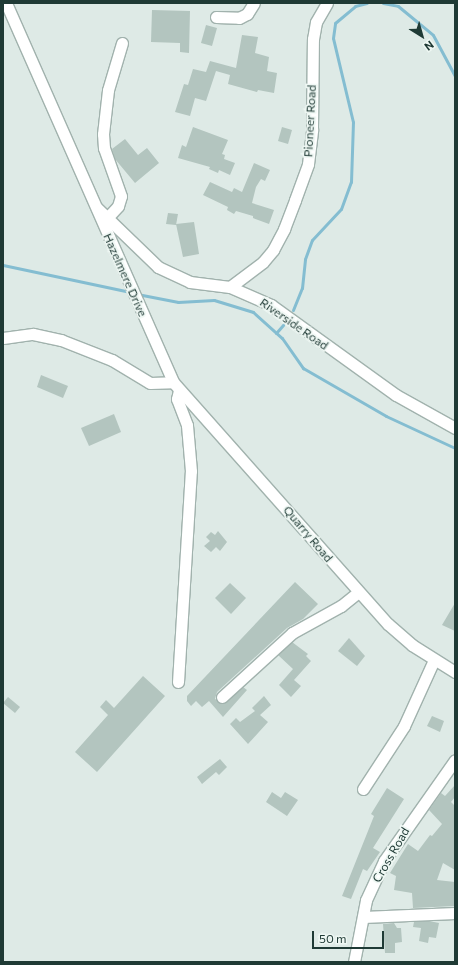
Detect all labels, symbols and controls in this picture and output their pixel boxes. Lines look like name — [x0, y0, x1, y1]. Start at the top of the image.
north arrow — [402, 16, 442, 56]
text: N — [422, 38, 437, 54]
street label: Pioneer Road — [301, 84, 319, 158]
street label: Hazelmere Drive — [100, 231, 150, 319]
street label: Riverside Road — [257, 295, 331, 353]
street label: Quarry Road — [280, 503, 336, 565]
street label: Cross Road — [369, 825, 413, 885]
scale bar — [314, 923, 386, 949]
text: 50 m — [319, 931, 347, 945]

